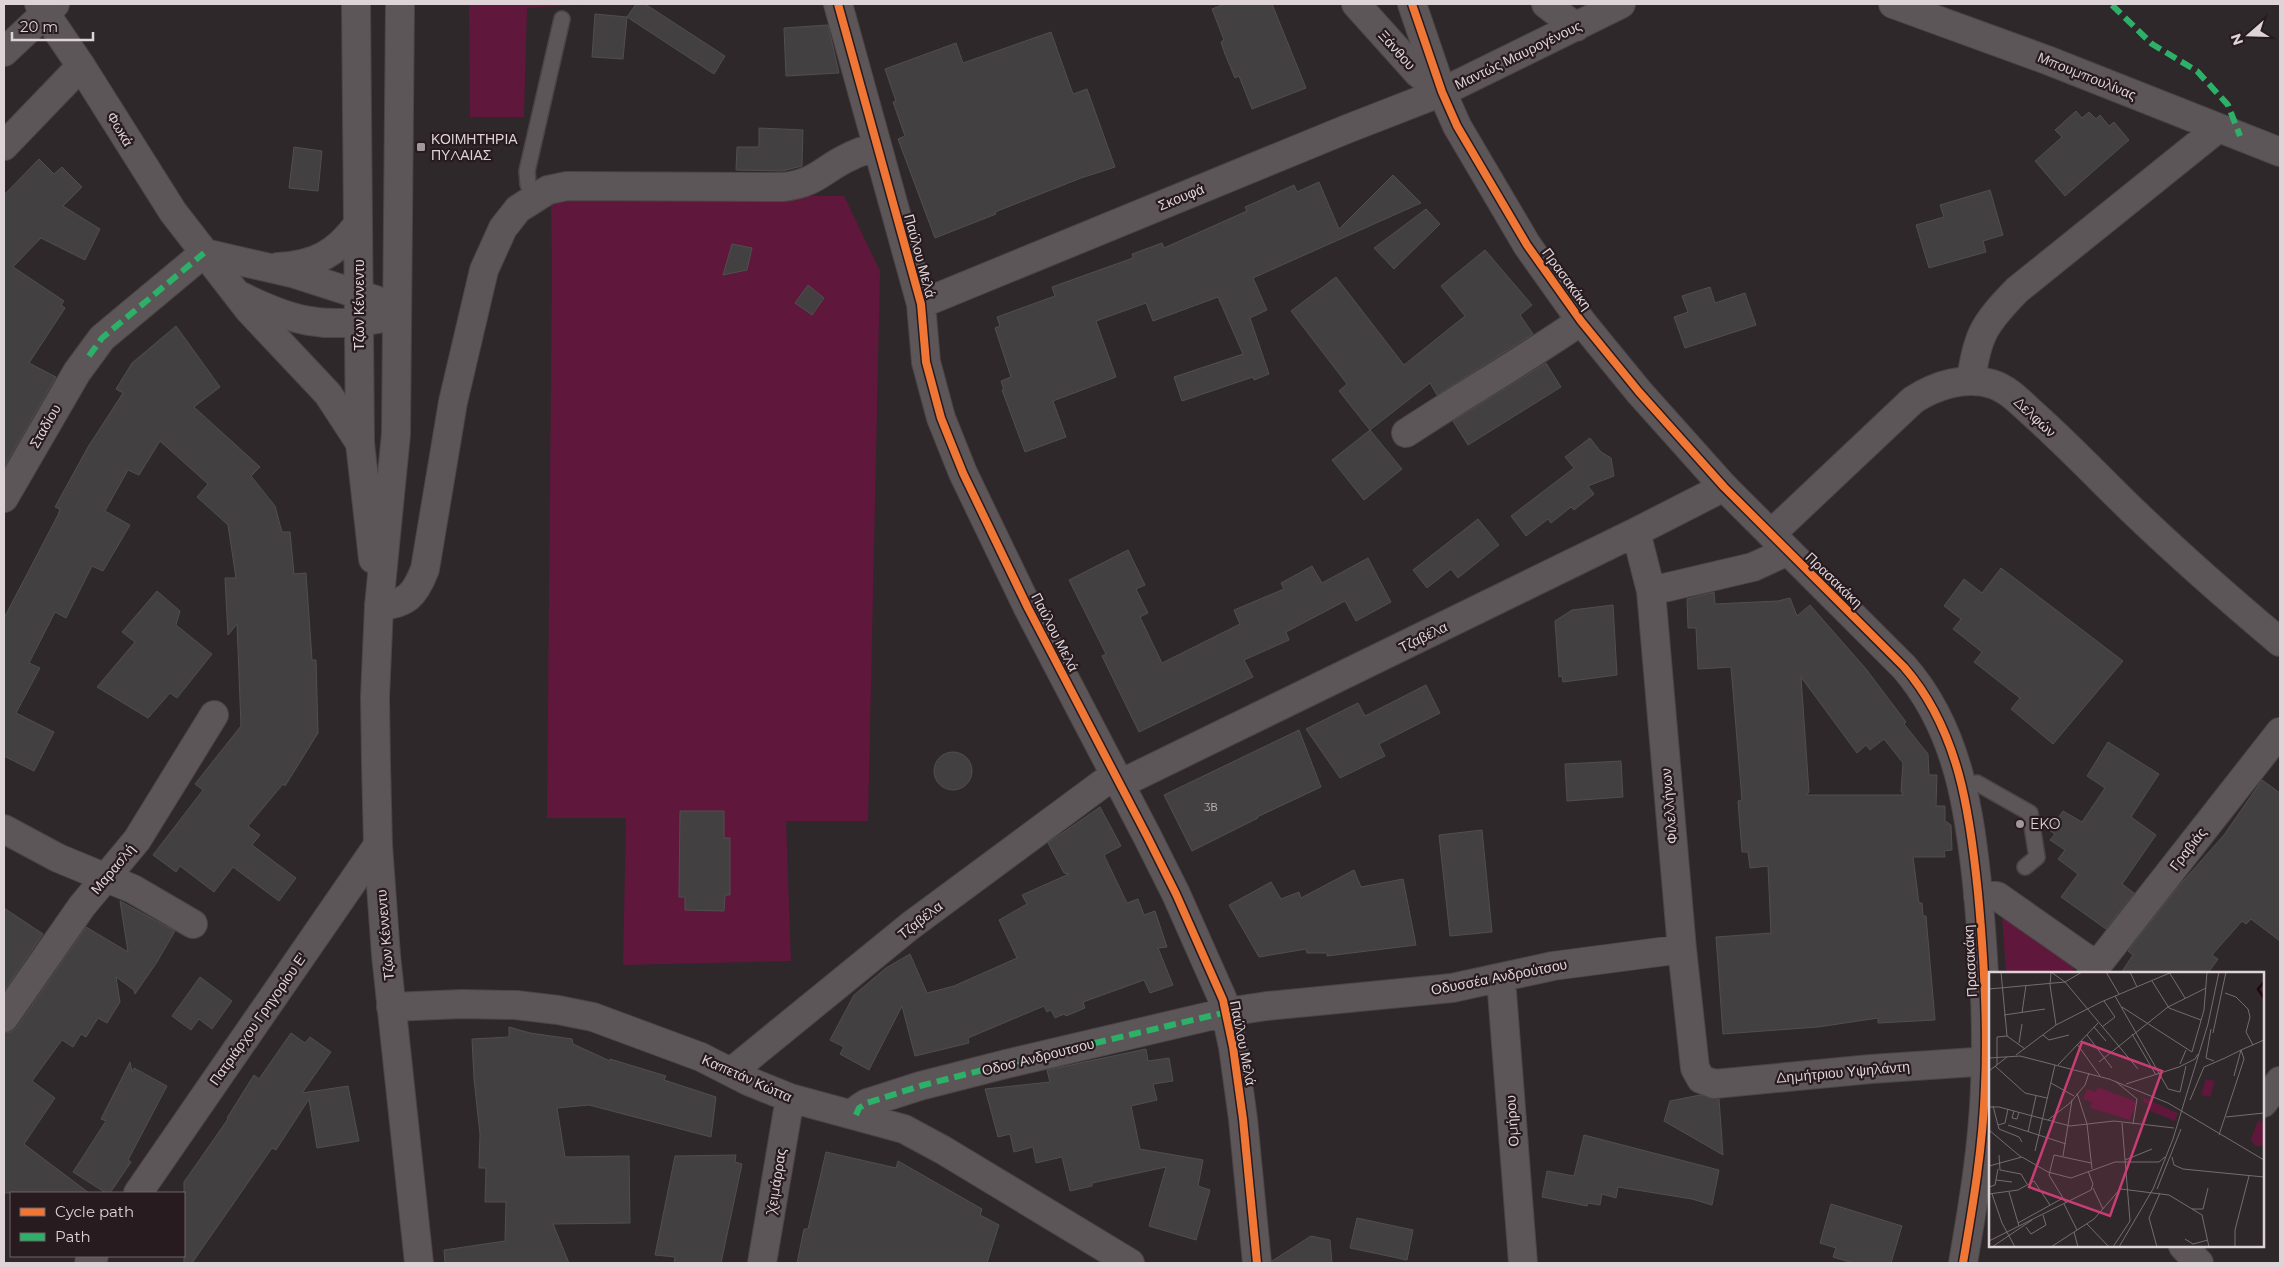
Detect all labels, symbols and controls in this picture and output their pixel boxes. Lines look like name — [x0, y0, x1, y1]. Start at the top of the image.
scale bar — [12, 10, 94, 42]
north arrow — [2224, 10, 2274, 60]
street label: Μαντώς Μαυρογένους — [1452, 16, 1585, 94]
text: 20 m — [20, 17, 58, 36]
street label: Ξάνθου — [1374, 26, 1420, 74]
text: N — [2226, 31, 2247, 48]
street label: Μπουμπουλίνας — [2035, 48, 2139, 104]
street label: Φωκά — [103, 108, 137, 150]
place label: ΚΟΙΜΗΤΗΡΙΑ ΠΥΛΑΙΑΣ — [431, 130, 518, 164]
marker: ΚΟΙΜΗΤΗΡΙΑ ΠΥΛΑΙΑΣ — [415, 141, 427, 153]
street label: Σκουφά — [1155, 180, 1207, 214]
street label: Παύλου Μελά — [900, 212, 940, 300]
street label: Πρασακάκη — [1538, 244, 1596, 314]
street label: Τζων Κέννεντυ — [350, 259, 368, 351]
street label: Δελφών — [2010, 393, 2060, 441]
street label: Σταδίου — [25, 401, 65, 451]
street label: Πρασακάκη — [1802, 548, 1866, 612]
street label: Παύλου Μελά — [1027, 590, 1083, 674]
street label: Τζαβέλα — [1396, 618, 1450, 656]
street label: Φιλελλήνων — [1657, 767, 1681, 845]
house number: 3Β — [1204, 800, 1218, 814]
place label: EKO — [2030, 815, 2061, 833]
marker: EKO — [2014, 818, 2026, 830]
street label: Γραβιάς — [2166, 824, 2211, 874]
street label: Μαρασλή — [87, 840, 139, 898]
street label: Τζων Κέννεντυ — [372, 889, 398, 981]
street label: Τζαβέλα — [894, 897, 946, 943]
street label: Πρασακάκη — [1959, 924, 1981, 998]
street label: Πατριάρχου Γρηγορίου Ε' — [205, 949, 311, 1089]
street label: Οδυσσέα Ανδρούτσου — [1429, 955, 1569, 999]
inset map — [1989, 972, 2264, 1247]
street label: Παύλου Μελά — [1226, 999, 1260, 1087]
street label: Οδοσ Ανδρουτσου — [980, 1034, 1096, 1080]
street label: Καπετάν Κώττα — [699, 1050, 795, 1106]
street label: Δημήτριου Υψηλάντη — [1776, 1057, 1910, 1087]
street label: Ομήρου — [1501, 1095, 1523, 1147]
street label: Χειμάρρας — [762, 1147, 790, 1217]
legend — [10, 1192, 185, 1257]
text: Cycle path — [55, 1202, 134, 1221]
text: Path — [55, 1227, 91, 1246]

